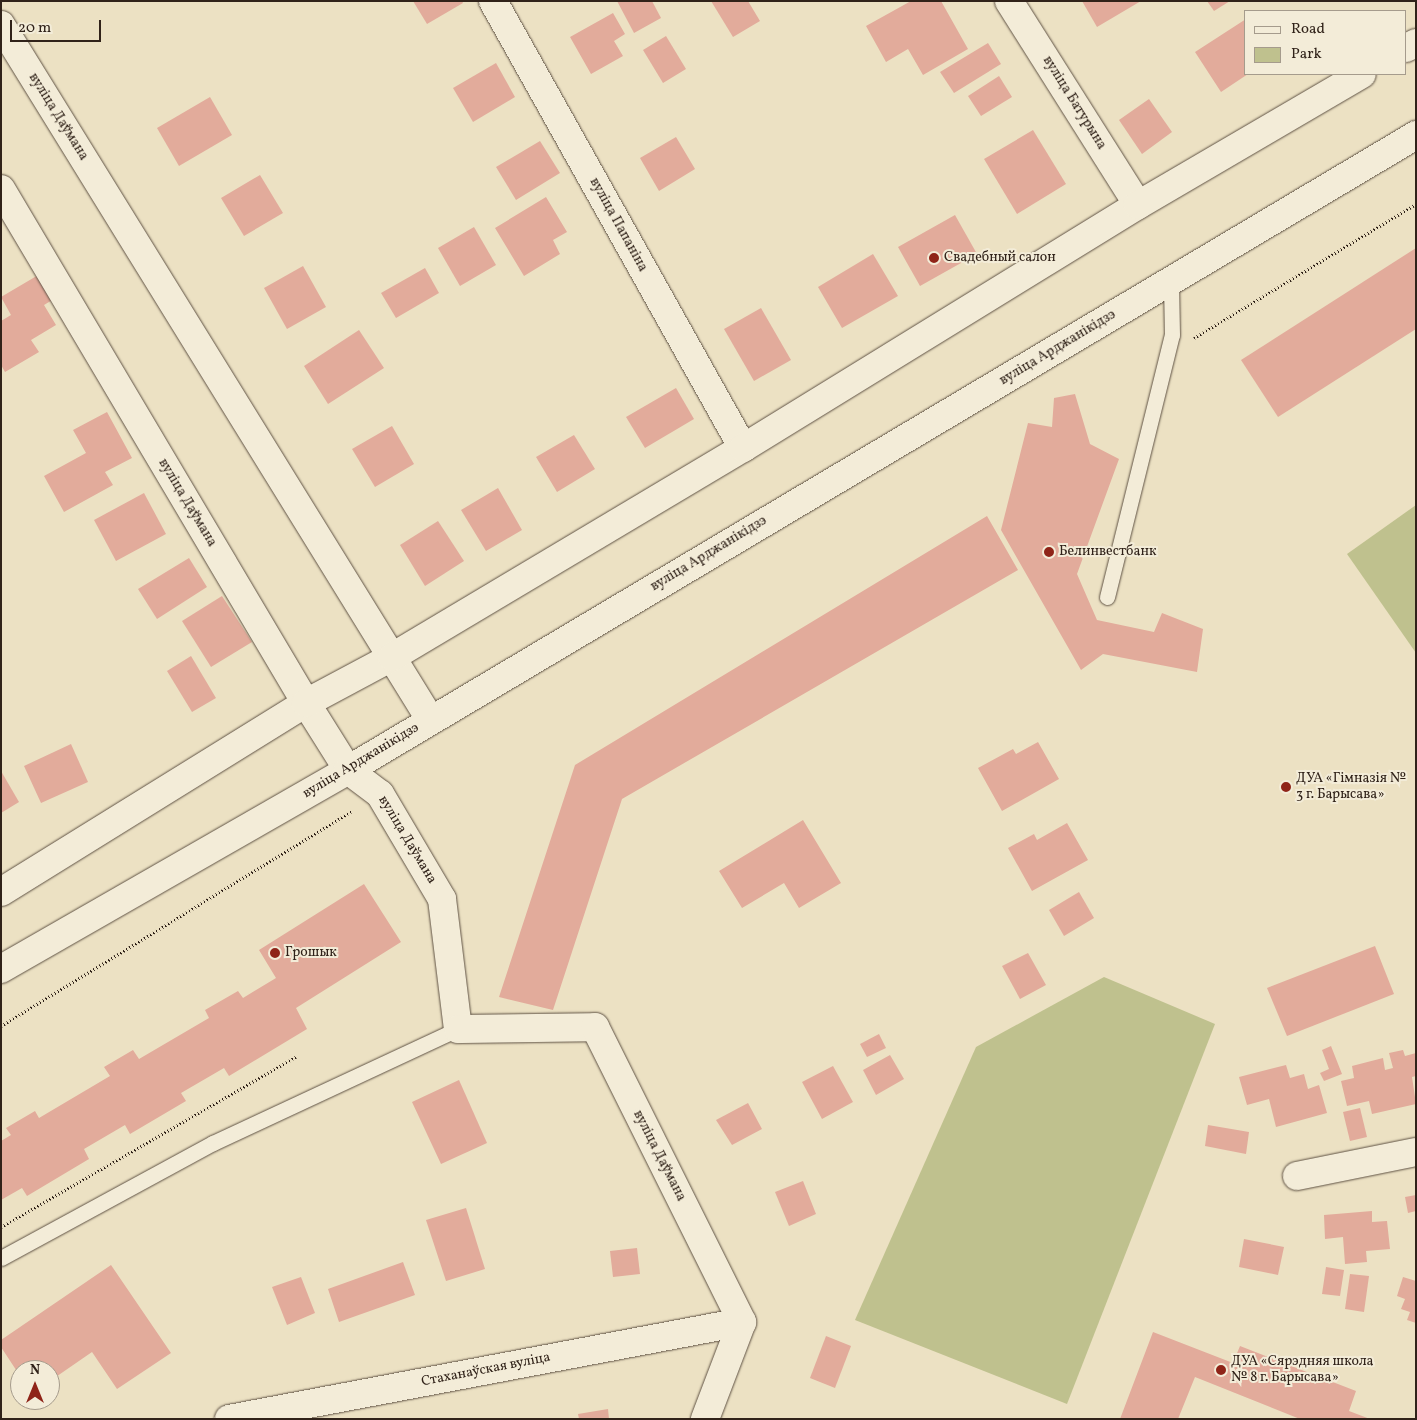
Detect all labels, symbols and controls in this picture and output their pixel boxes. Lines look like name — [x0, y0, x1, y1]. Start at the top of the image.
scale bar — [12, 10, 104, 42]
legend — [1244, 10, 1407, 75]
text: 20 m — [18, 18, 51, 39]
text: Road — [1291, 19, 1325, 40]
text: Park — [1291, 44, 1322, 65]
street label: вуліца Батурына — [1039, 53, 1109, 153]
street label: вуліца Даўмана — [24, 70, 92, 164]
street label: вуліца Папаніна — [585, 175, 651, 275]
place label: Свадебный салон — [944, 250, 1056, 266]
marker: Свадебный салон — [928, 252, 940, 264]
street label: вуліца Арджанікідзэ — [997, 307, 1119, 389]
street label: вуліца Даўмана — [154, 456, 220, 550]
street label: вуліца Арджанікідзэ — [648, 513, 770, 595]
place label: Белинвестбанк — [1059, 544, 1156, 560]
marker: Белинвестбанк — [1043, 546, 1055, 558]
street label: вуліца Арджанікідзэ — [300, 720, 422, 802]
place label: ДУА «Гімназія № 3 г. Барысава» — [1296, 771, 1406, 804]
marker: ДУА «Гімназія № 3 г. Барысава» — [1280, 781, 1292, 793]
street label: вуліца Даўмана — [374, 793, 440, 887]
place label: Грошык — [285, 945, 337, 961]
marker: Грошык — [269, 947, 281, 959]
street label: вуліца Даўмана — [629, 1108, 689, 1204]
street label: Стаханаўская вуліца — [420, 1349, 552, 1391]
place label: ДУА «Сярэдняя школа № 8 г. Барысава» — [1231, 1354, 1374, 1386]
north arrow — [10, 1360, 60, 1410]
text: N — [30, 1361, 40, 1380]
marker: ДУА «Сярэдняя школа № 8 г. Барысава» — [1215, 1364, 1227, 1376]

